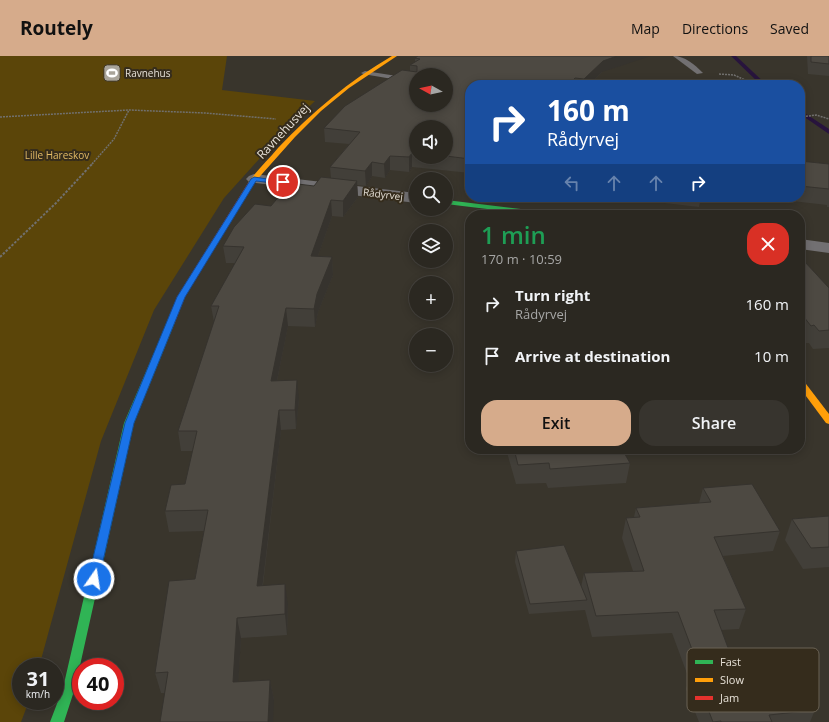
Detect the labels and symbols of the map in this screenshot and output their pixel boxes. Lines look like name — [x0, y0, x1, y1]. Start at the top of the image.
sports icon: Ravnehus — [102, 63, 122, 83]
place label: Ravnehus — [125, 66, 171, 80]
north arrow — [409, 68, 453, 112]
street label: Ravnehusvej — [253, 99, 313, 163]
park label: Lille Hareskov — [25, 148, 89, 162]
pin — [266, 165, 300, 199]
street label: Rådyrvej — [362, 185, 404, 203]
position arrow — [73, 558, 115, 600]
legend — [687, 648, 819, 712]
text: Fast — [720, 654, 741, 669]
speed limit sign: 40 — [72, 658, 124, 710]
text: Slow — [720, 672, 744, 687]
text: Jam — [719, 690, 739, 705]

